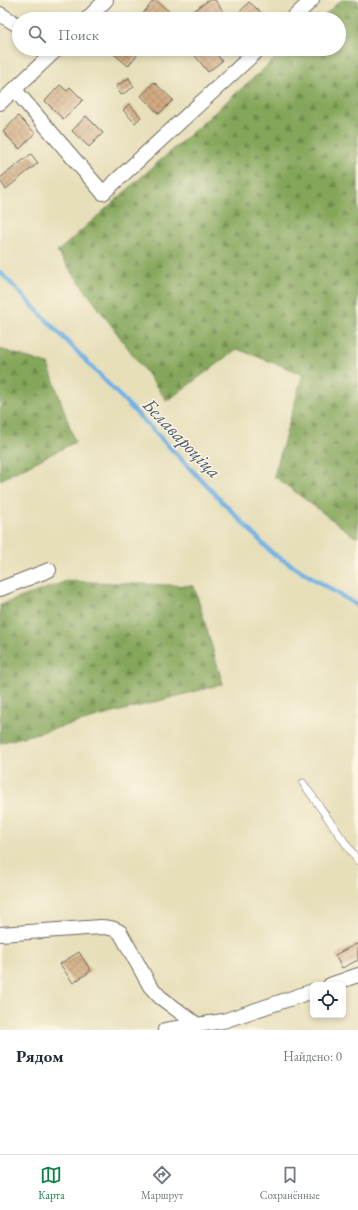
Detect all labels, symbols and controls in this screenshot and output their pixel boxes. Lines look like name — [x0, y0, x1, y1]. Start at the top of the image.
search box — [12, 12, 346, 56]
icon: search — [26, 23, 48, 45]
text: Поиск — [58, 25, 99, 44]
water label: Белавароціца — [137, 392, 227, 484]
map controls — [310, 982, 346, 1018]
button: locate — [310, 982, 346, 1018]
text: Рядом — [16, 1045, 64, 1067]
text: Найдено: 0 — [283, 1048, 342, 1065]
tab: Карта — [38, 1164, 65, 1202]
tab: Маршрут — [141, 1164, 183, 1202]
tab: Сохранённые — [260, 1164, 320, 1202]

